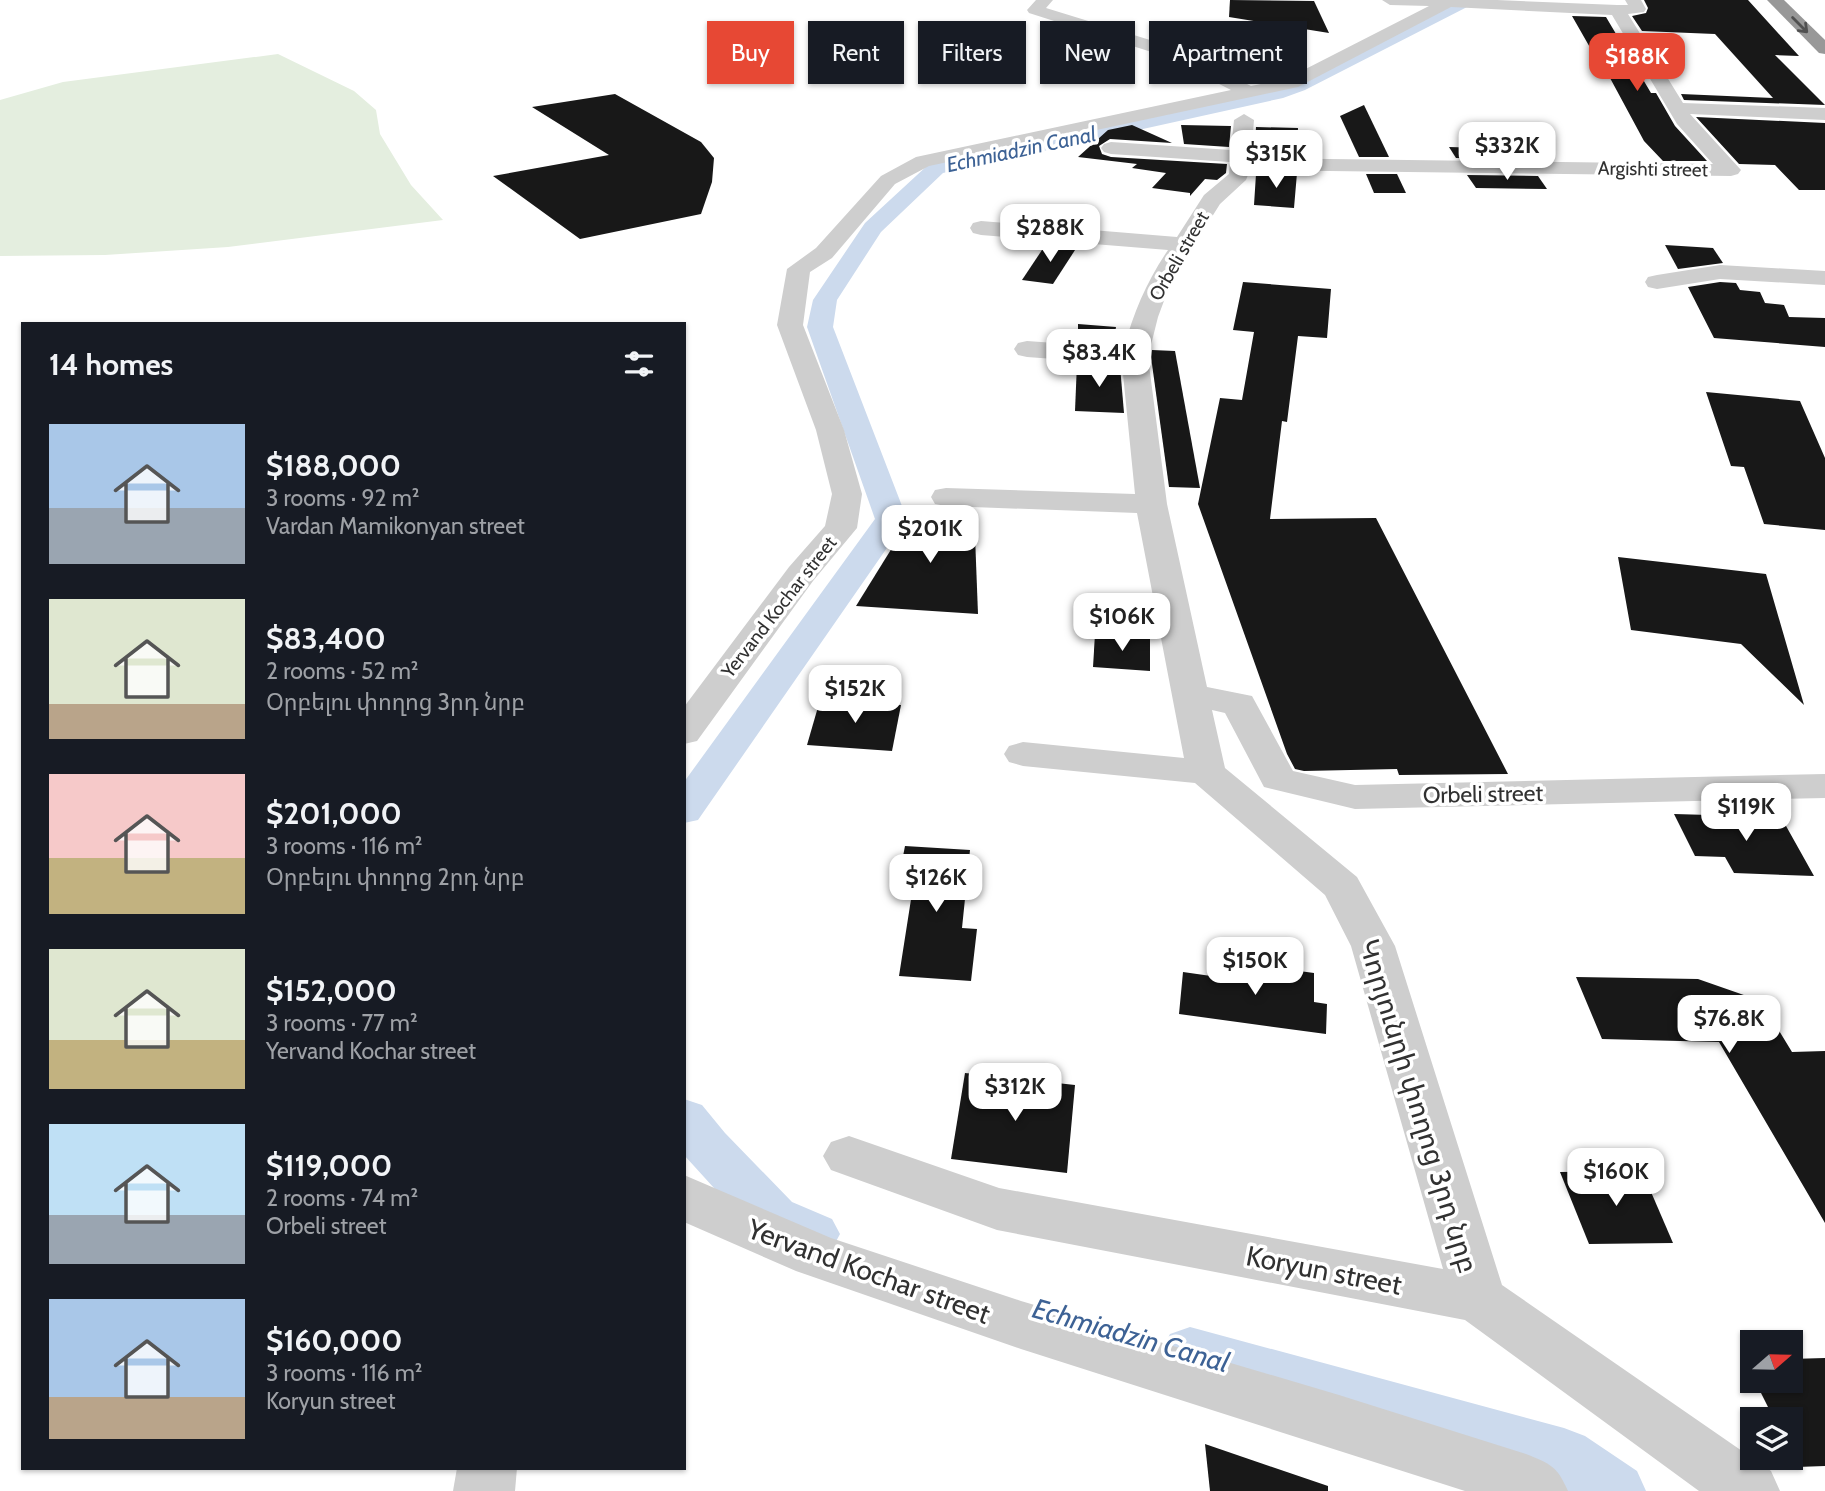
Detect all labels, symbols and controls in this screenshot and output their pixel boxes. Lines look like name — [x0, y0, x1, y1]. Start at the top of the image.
one-way arrow — [1791, 16, 1808, 33]
chip: Buy — [707, 21, 794, 84]
chip: Rent — [808, 21, 904, 84]
chip: Filters — [918, 21, 1026, 84]
chip: New — [1040, 21, 1135, 84]
chip: Apartment — [1149, 21, 1307, 84]
pin: $188K — [1588, 34, 1686, 93]
text: $188K — [1605, 42, 1669, 70]
water label: Echmiadzin Canal — [944, 121, 1098, 177]
pin: $332K — [1458, 122, 1556, 182]
pin: $315K — [1227, 130, 1325, 190]
text: $332K — [1475, 131, 1539, 159]
text: $315K — [1246, 139, 1307, 167]
street label: Argishti street — [1598, 157, 1709, 181]
pin: $288K — [1001, 204, 1099, 264]
street label: Orbeli street — [1144, 207, 1214, 305]
text: $288K — [1016, 213, 1084, 241]
pin: $83.4K — [1042, 330, 1156, 389]
text: $83.4K — [1062, 338, 1136, 366]
icon: filters — [620, 345, 658, 383]
text: 14 homes — [49, 346, 173, 383]
text: $188,000 — [266, 447, 401, 484]
icon: home — [105, 452, 189, 536]
text: 3 rooms · 92 m² — [266, 484, 420, 512]
pin: $201K — [881, 505, 979, 565]
text: Vardan Mamikonyan street — [266, 512, 525, 540]
text: $201K — [898, 514, 962, 542]
street label: Yervand Kochar street — [716, 531, 842, 683]
pin: $106K — [1073, 594, 1171, 653]
text: $106K — [1089, 602, 1155, 630]
text: $83,400 — [266, 620, 386, 657]
icon: home — [105, 627, 189, 711]
text: 2 rooms · 52 m² — [266, 657, 419, 685]
pin: $152K — [806, 666, 904, 725]
text: $152K — [825, 674, 885, 702]
text: Օրբելու փողոց 3րդ նրբ — [266, 688, 525, 716]
street label: Orbeli street — [1423, 779, 1544, 809]
pin: $119K — [1697, 784, 1795, 843]
text: $119K — [1717, 792, 1775, 820]
text: $201,000 — [266, 795, 402, 832]
icon: home — [105, 802, 189, 886]
text: 3 rooms · 116 m² — [266, 832, 422, 860]
pin: $126K — [887, 855, 985, 914]
text: Օրբելու փողոց 2րդ նրբ — [266, 863, 525, 891]
text: $126K — [905, 863, 967, 891]
street label: Կորյունրի փողոց 3րդ նրբ — [1352, 935, 1486, 1277]
pin: $150K — [1206, 937, 1304, 997]
text: $150K — [1223, 946, 1287, 974]
text: $152,000 — [266, 972, 397, 1009]
icon: home — [105, 977, 189, 1061]
pin: $76.8K — [1672, 996, 1786, 1055]
text: $76.8K — [1694, 1004, 1764, 1032]
text: 3 rooms · 77 m² — [266, 1009, 418, 1037]
text: Yervand Kochar street — [266, 1037, 476, 1065]
pin: $312K — [966, 1064, 1064, 1123]
text: $312K — [985, 1072, 1045, 1100]
text: $119,000 — [266, 1147, 392, 1184]
pin: $160K — [1567, 1148, 1665, 1208]
icon: home — [105, 1152, 189, 1236]
text: $160K — [1583, 1157, 1649, 1185]
text: 2 rooms · 74 m² — [266, 1184, 418, 1212]
street label: Yervand Kochar street — [742, 1211, 995, 1331]
text: Orbeli street — [266, 1212, 386, 1240]
street label: Koryun street — [1243, 1238, 1405, 1302]
water label: Echmiadzin Canal — [1029, 1291, 1234, 1379]
text: $160,000 — [266, 1322, 402, 1359]
icon: home — [105, 1327, 189, 1411]
north arrow — [1740, 1330, 1802, 1393]
map controls — [1740, 1330, 1803, 1470]
text: 3 rooms · 116 m² — [266, 1359, 422, 1387]
text: Koryun street — [266, 1387, 395, 1415]
button: layers — [1740, 1407, 1803, 1470]

